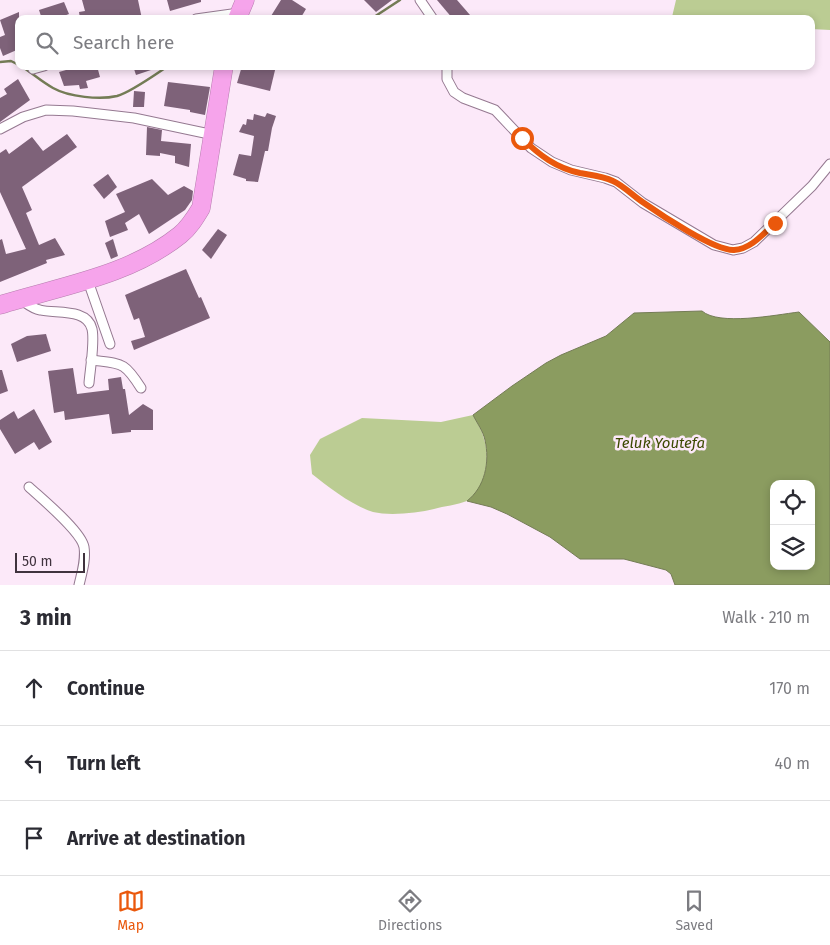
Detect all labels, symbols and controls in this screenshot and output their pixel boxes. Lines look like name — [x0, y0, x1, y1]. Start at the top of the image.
search box — [15, 15, 815, 70]
icon: search — [33, 29, 61, 57]
text: Search here — [73, 31, 174, 54]
route start — [511, 127, 534, 150]
route end — [764, 212, 787, 235]
water label: Teluk Youtefa — [615, 434, 705, 452]
map controls — [770, 480, 815, 570]
button: locate — [770, 480, 815, 525]
button: layers — [770, 525, 815, 570]
scale bar — [15, 550, 85, 573]
text: 50 m — [22, 553, 53, 570]
text: 3 min — [20, 605, 72, 631]
text: Walk · 210 m — [722, 608, 810, 627]
icon: ahead — [20, 674, 48, 702]
text: Continue — [67, 677, 145, 700]
text: 170 m — [769, 679, 810, 698]
icon: left — [20, 749, 48, 777]
text: Turn left — [67, 752, 141, 775]
text: 40 m — [775, 754, 810, 773]
icon: arrive — [20, 824, 48, 852]
text: Arrive at destination — [67, 827, 246, 850]
tab: Map — [117, 887, 145, 934]
tab: Directions — [378, 887, 442, 934]
tab: Saved — [675, 887, 713, 934]

